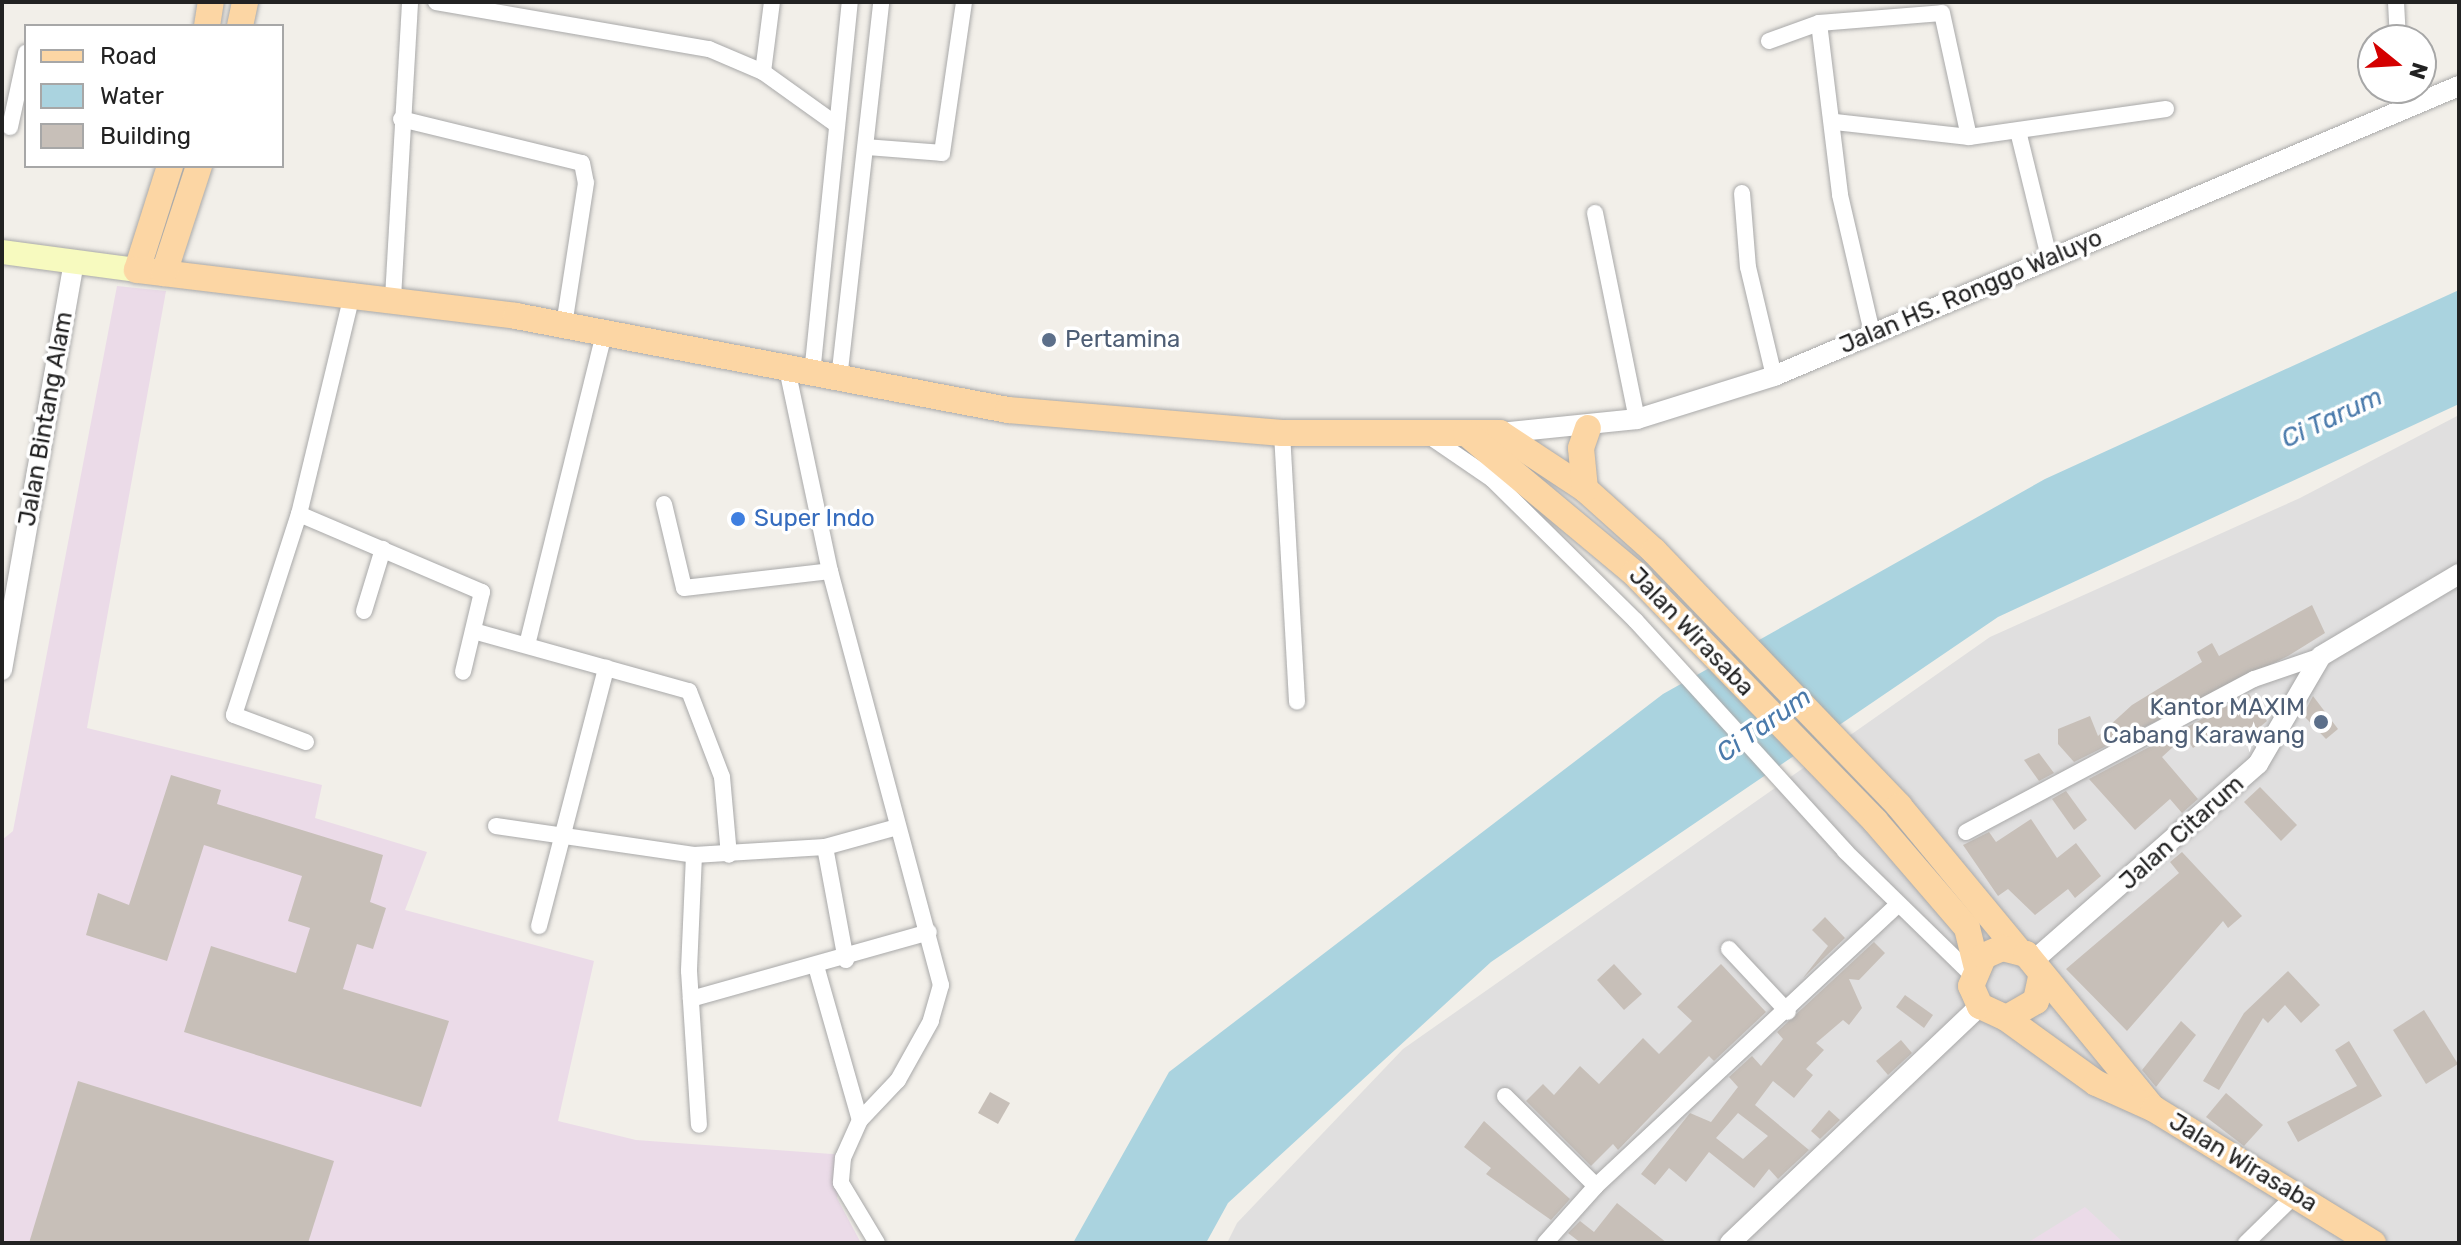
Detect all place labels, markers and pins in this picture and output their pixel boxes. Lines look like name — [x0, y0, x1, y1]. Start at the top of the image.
place label: Pertamina — [1065, 326, 1180, 354]
marker: Pertamina — [1040, 331, 1058, 349]
place label: Super Indo — [754, 505, 875, 533]
marker: Super Indo — [729, 510, 747, 528]
place label: Kantor MAXIM Cabang Karawang — [2103, 694, 2305, 750]
marker: Kantor MAXIM Cabang Karawang — [2312, 713, 2330, 731]

